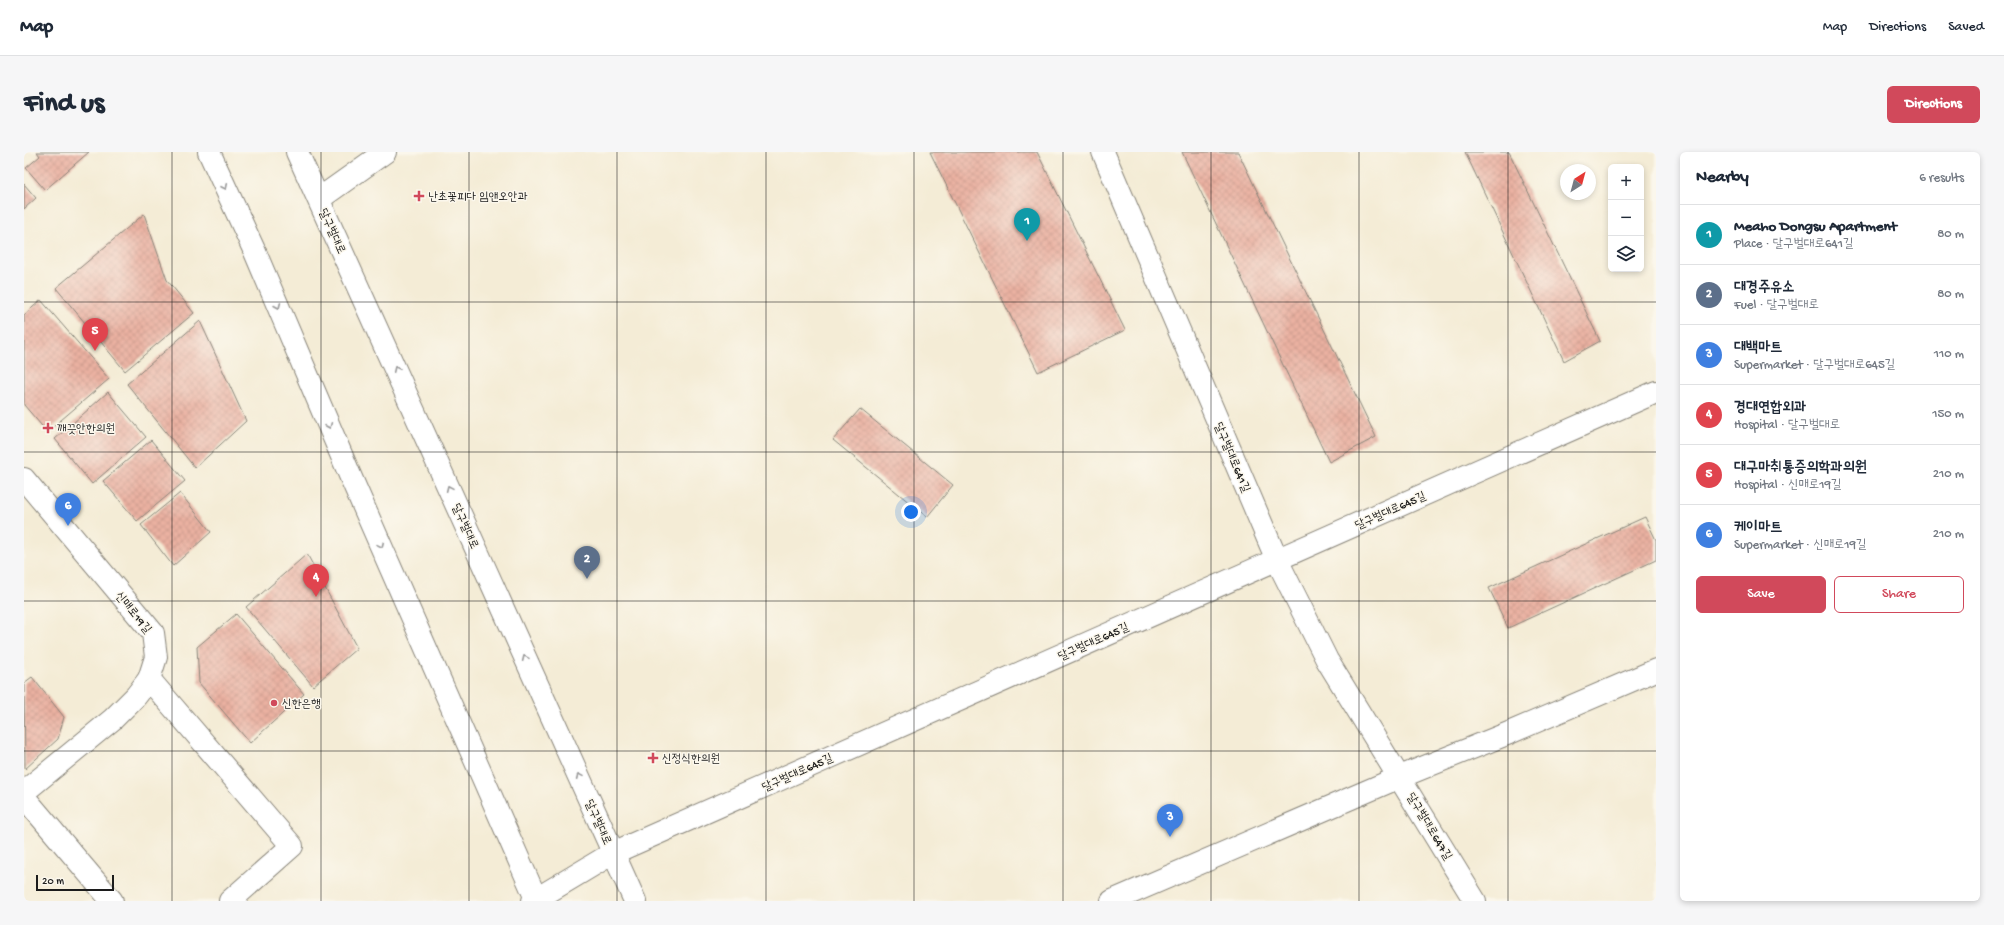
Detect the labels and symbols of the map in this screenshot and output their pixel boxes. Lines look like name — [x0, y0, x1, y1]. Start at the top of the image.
north arrow — [1560, 164, 1596, 200]
one-way arrow — [220, 183, 228, 191]
marker: 난초꽃피다 임앤오안과 — [413, 190, 425, 202]
place label: 난초꽃피다 임앤오안과 — [428, 191, 528, 205]
street label: 달구벌대로 — [315, 207, 348, 257]
pin: 1 — [1014, 208, 1040, 241]
one-way arrow — [274, 302, 282, 309]
pin: 5 — [82, 318, 108, 351]
one-way arrow — [393, 366, 401, 374]
street label: 달구벌대로641길 — [1210, 420, 1253, 495]
one-way arrow — [324, 421, 332, 429]
marker: 깨끗안한의원 — [42, 422, 54, 434]
place label: 깨끗안한의원 — [57, 423, 115, 437]
one-way arrow — [446, 485, 454, 492]
street label: 달구벌대로645길 — [1353, 489, 1429, 534]
pin: 6 — [55, 493, 81, 526]
street label: 달구벌대로 — [448, 502, 481, 552]
your location — [901, 502, 921, 522]
one-way arrow — [376, 541, 384, 548]
pin: 2 — [574, 546, 600, 579]
pin: 4 — [303, 564, 329, 597]
street label: 신매로19길 — [111, 590, 154, 637]
street label: 달구벌대로645길 — [1056, 620, 1132, 665]
one-way arrow — [522, 654, 530, 662]
marker: 신한은행 — [269, 698, 279, 708]
place label: 신한은행 — [282, 698, 321, 712]
street label: 달구벌대로645길 — [760, 751, 836, 796]
marker: 신정식한의원 — [647, 752, 659, 764]
place label: 신정식한의원 — [662, 753, 720, 767]
one-way arrow — [575, 773, 583, 780]
street label: 달구벌대로647길 — [1403, 790, 1455, 863]
street label: 달구벌대로 — [581, 798, 614, 848]
pin: 3 — [1157, 804, 1183, 837]
scale bar — [36, 873, 114, 892]

